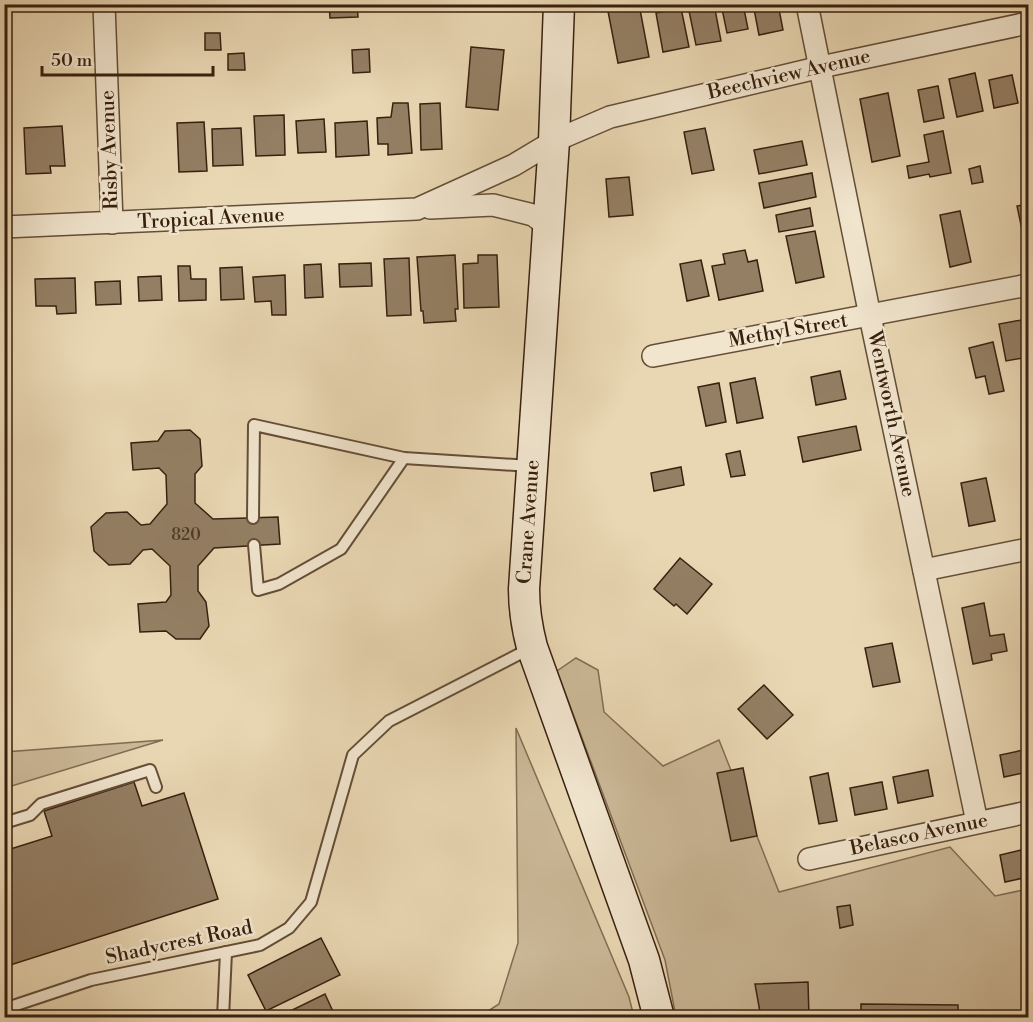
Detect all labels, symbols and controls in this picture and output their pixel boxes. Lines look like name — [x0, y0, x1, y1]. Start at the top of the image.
scale bar — [42, 39, 213, 77]
street label: Beechview Avenue — [704, 44, 873, 106]
text: 50 m — [51, 49, 93, 72]
street label: Risby Avenue — [95, 90, 125, 210]
street label: Tropical Avenue — [137, 203, 285, 235]
street label: Methyl Street — [726, 308, 850, 354]
street label: Wentworth Avenue — [861, 328, 921, 499]
street label: Crane Avenue — [512, 459, 546, 585]
house number: 820 — [171, 525, 201, 545]
street label: Belasco Avenue — [847, 808, 990, 862]
street label: Shadycrest Road — [103, 915, 255, 971]

